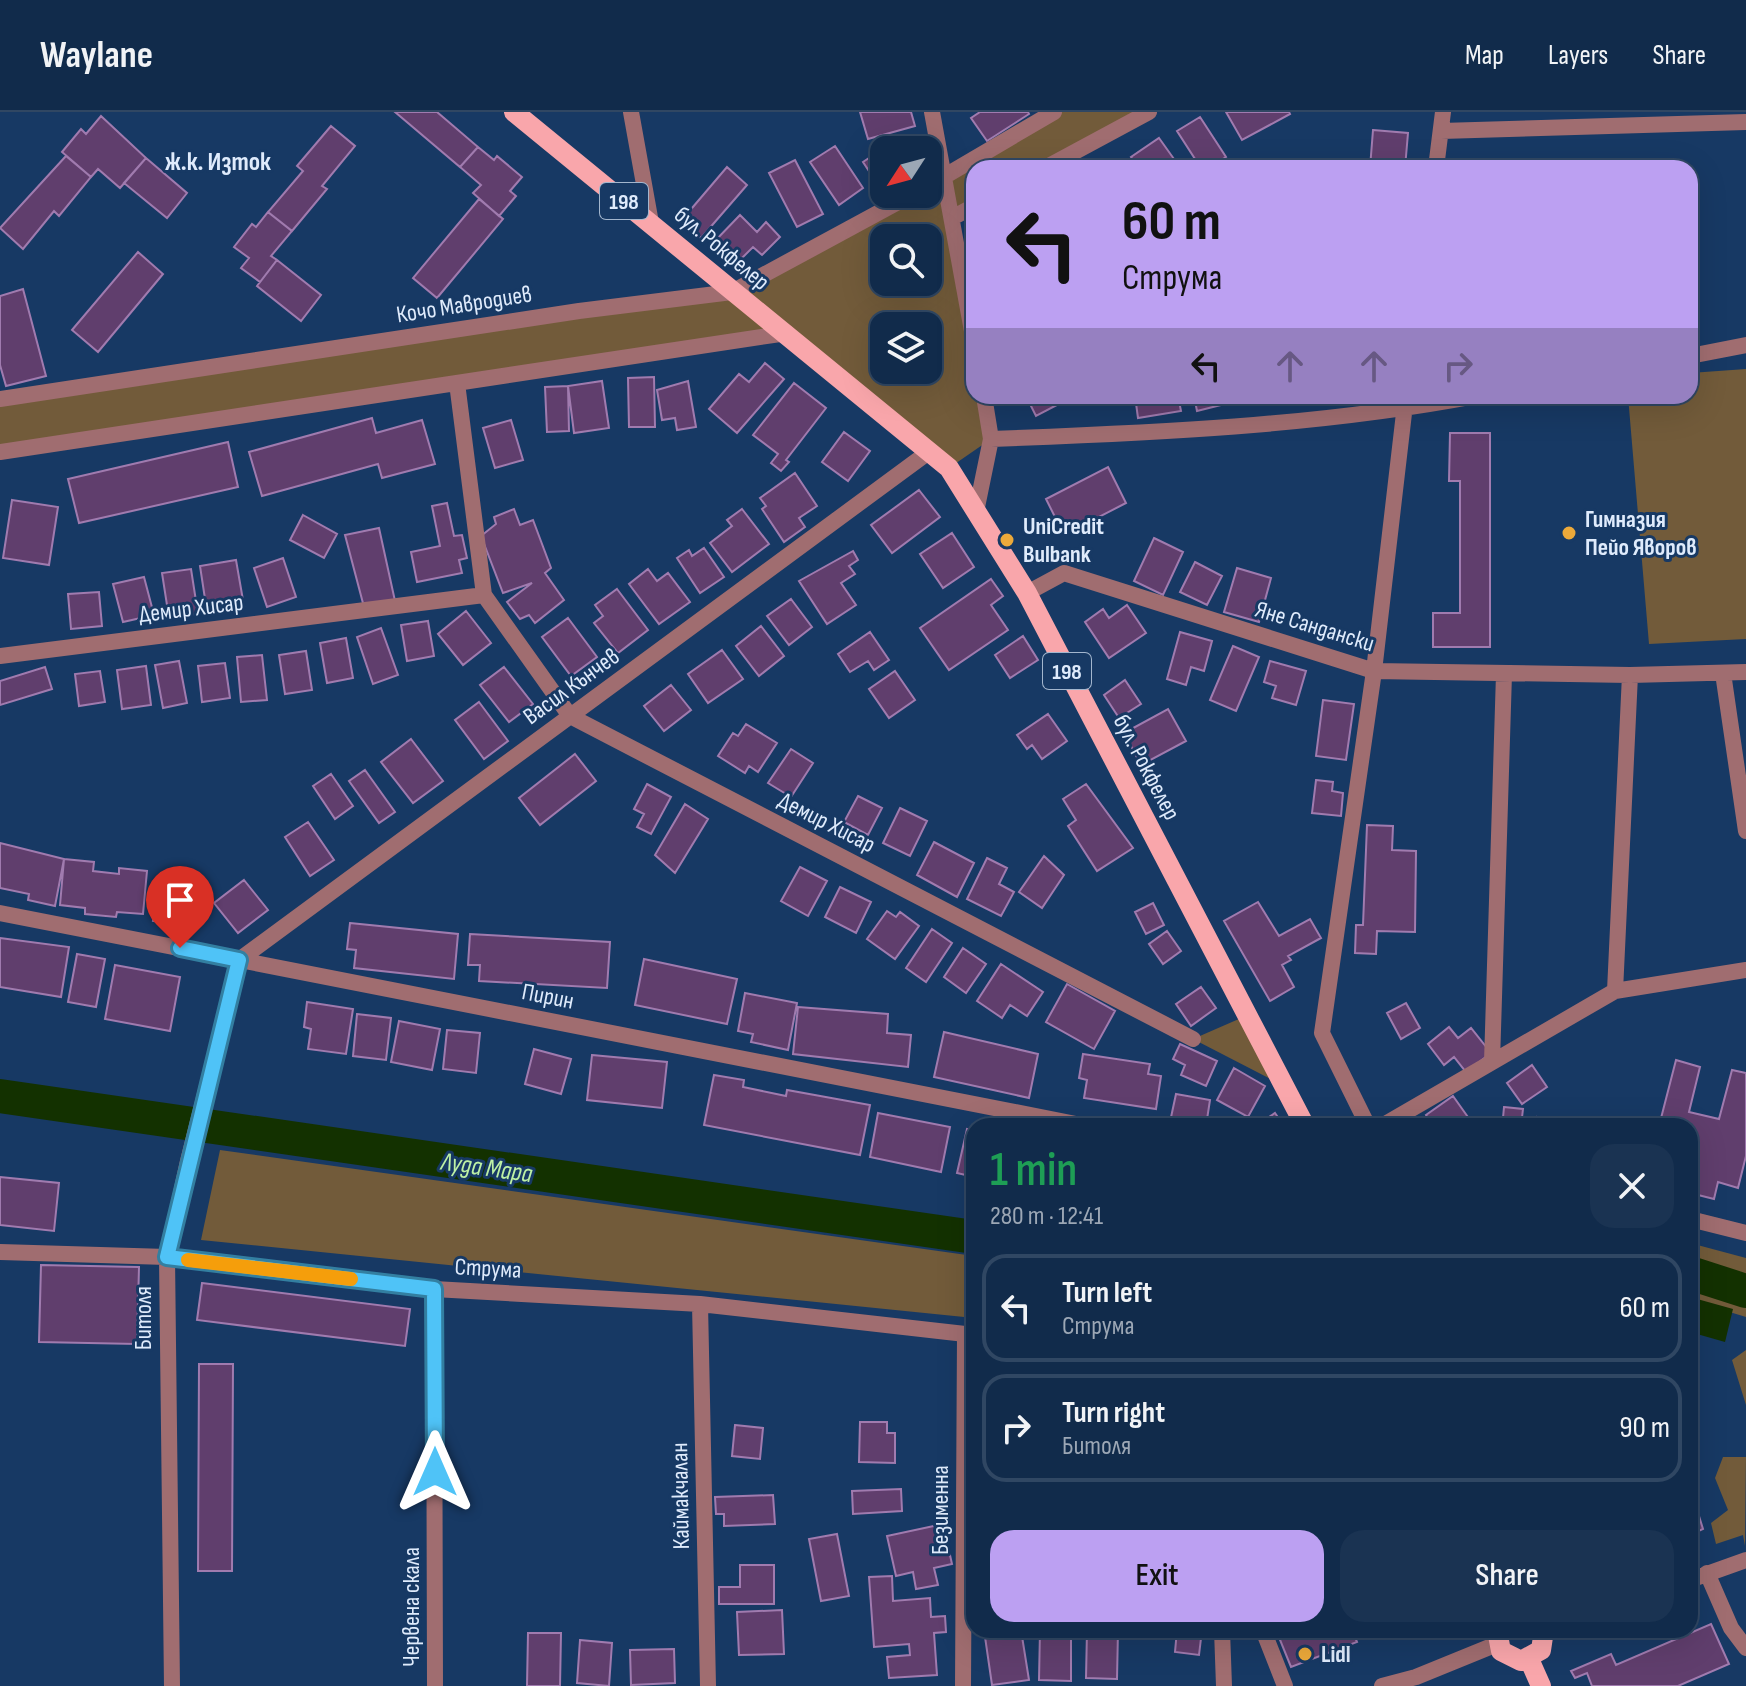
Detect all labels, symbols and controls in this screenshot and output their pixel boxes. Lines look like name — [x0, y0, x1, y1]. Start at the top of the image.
text: Waylane — [40, 33, 153, 78]
text: Map — [1465, 39, 1504, 72]
text: Layers — [1548, 39, 1608, 72]
text: Share — [1652, 39, 1706, 72]
north arrow — [870, 136, 942, 208]
map controls — [870, 136, 942, 384]
district label: ж.к. Изток — [165, 147, 271, 178]
road number: 198 — [600, 183, 648, 219]
text: 60 m — [1122, 189, 1221, 256]
icon: left — [990, 192, 1094, 296]
street label: бул. Рокфелер — [668, 200, 775, 297]
button: search — [870, 224, 942, 296]
text: Струма — [1122, 257, 1222, 300]
street label: Кочо Мавродиев — [394, 279, 534, 330]
button: layers — [870, 312, 942, 384]
icon: left — [1184, 344, 1228, 388]
icon: ahead — [1268, 344, 1312, 388]
icon: ahead — [1352, 344, 1396, 388]
icon: right — [1436, 344, 1480, 388]
place label: Гимназия Пейо Яворов — [1585, 505, 1697, 562]
place label: UniCredit Bulbank — [1023, 512, 1104, 569]
marker: Гимназия Пейо Яворов — [1560, 524, 1578, 542]
marker: UniCredit Bulbank — [998, 531, 1016, 549]
street label: Демир Хисар — [137, 588, 245, 629]
street label: Яне Сандански — [1252, 595, 1378, 658]
street label: Васил Кънчев — [517, 642, 625, 731]
road number: 198 — [1043, 653, 1091, 689]
street label: бул. Рокфелер — [1107, 710, 1186, 825]
street label: Демир Хисар — [773, 786, 880, 859]
pin — [146, 866, 214, 948]
icon: arrive — [158, 878, 202, 922]
street label: Пирин — [520, 977, 576, 1016]
text: 1 min — [990, 1142, 1077, 1199]
button: close — [1590, 1144, 1674, 1228]
water label: Луда Мара — [438, 1147, 535, 1190]
text: 280 m · 12:41 — [990, 1201, 1103, 1232]
street label: Струма — [454, 1252, 522, 1285]
text: Turn left — [1062, 1275, 1152, 1311]
street label: Битоля — [129, 1286, 158, 1350]
icon: left — [994, 1286, 1038, 1330]
text: 60 m — [1619, 1290, 1670, 1326]
text: Струма — [1062, 1311, 1134, 1342]
text: Turn right — [1062, 1395, 1165, 1431]
icon: right — [994, 1406, 1038, 1450]
text: 90 m — [1619, 1410, 1670, 1446]
position arrow — [393, 1430, 477, 1514]
text: Битоля — [1062, 1431, 1131, 1462]
street label: Каймакчалан — [665, 1442, 696, 1550]
street label: Безименна — [926, 1465, 955, 1555]
button: Exit — [990, 1530, 1324, 1622]
button: Share — [1340, 1530, 1674, 1622]
street label: Червена скала — [397, 1547, 426, 1667]
place label: Lidl — [1321, 1640, 1351, 1669]
marker: Lidl — [1296, 1645, 1314, 1663]

